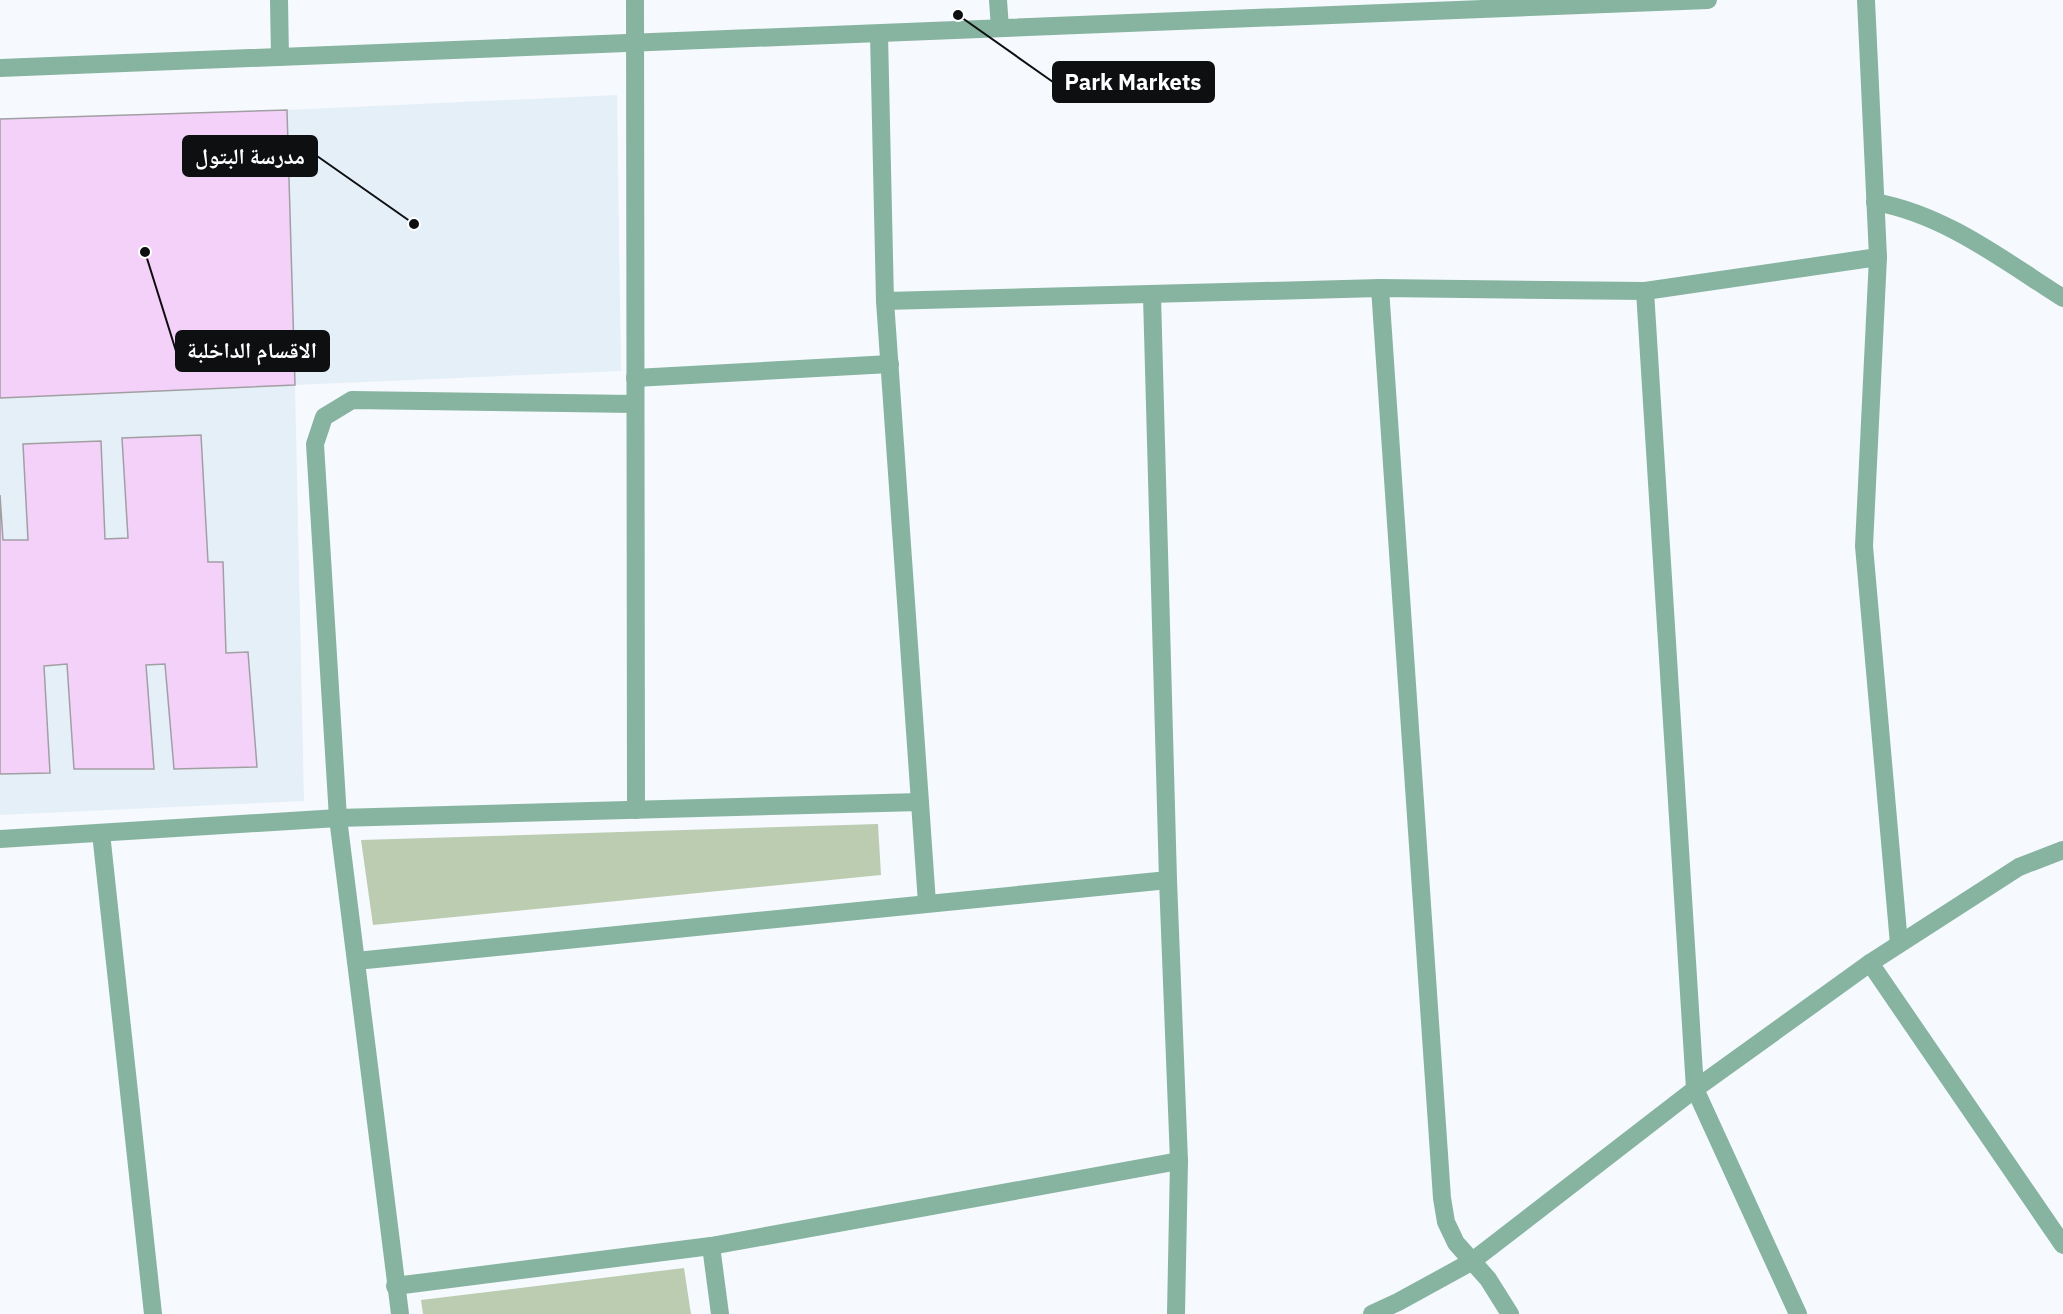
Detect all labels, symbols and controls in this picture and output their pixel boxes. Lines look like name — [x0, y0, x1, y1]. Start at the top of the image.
callout: Park Markets — [1053, 62, 1214, 102]
text: Park Markets — [1065, 67, 1201, 96]
callout: مدرسة البتول — [183, 136, 317, 176]
text: مدرسة البتول — [195, 141, 305, 170]
callout: الاقسام الداخلبة — [176, 331, 329, 371]
text: الاقسام الداخلبة — [187, 335, 317, 366]

